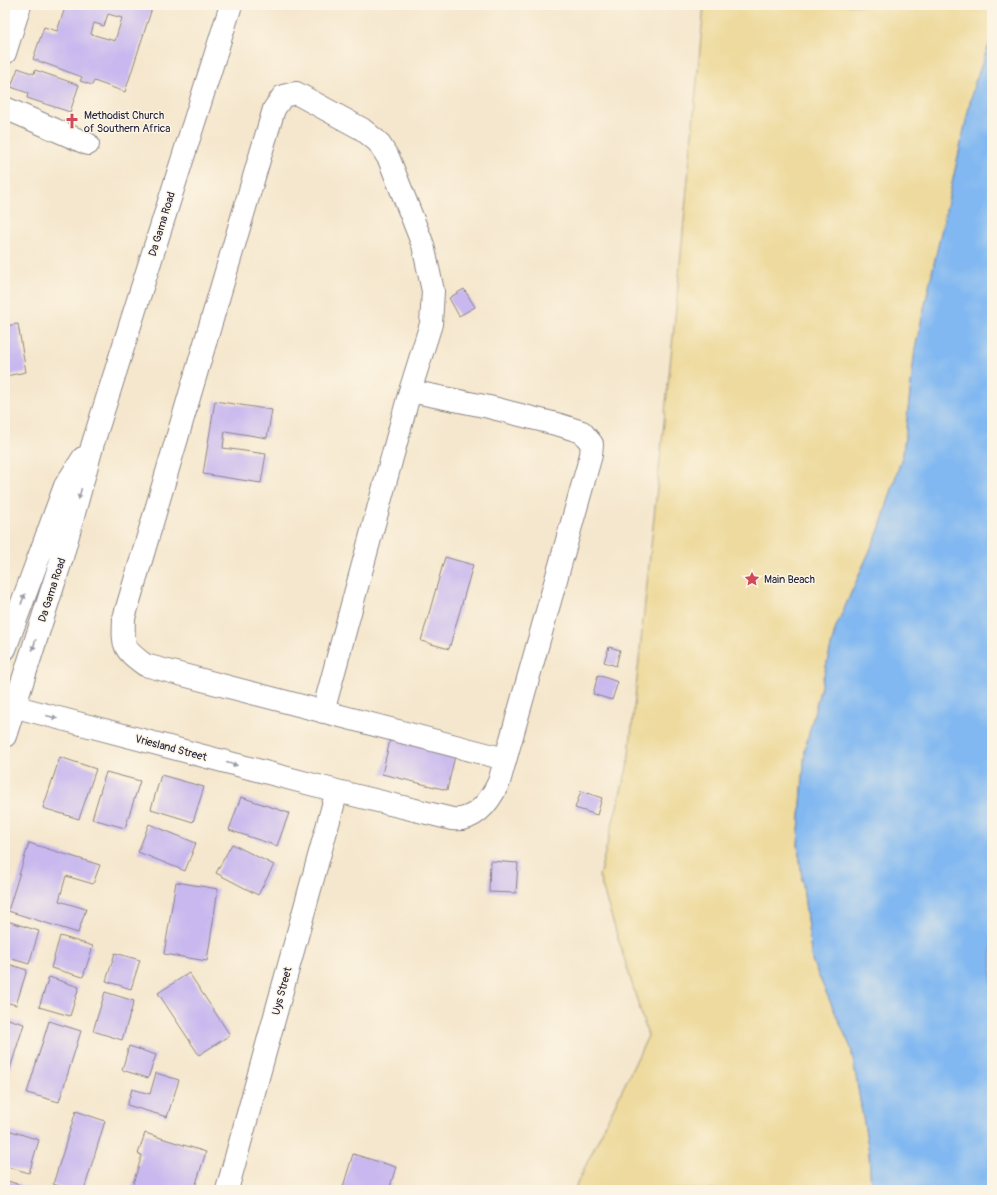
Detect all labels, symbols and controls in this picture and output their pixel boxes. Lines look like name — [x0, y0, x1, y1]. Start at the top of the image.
place label: Methodist Church of Southern Africa — [84, 109, 170, 135]
church icon: Methodist Church of Southern Africa — [63, 112, 81, 130]
street label: Da Gama Road — [146, 190, 178, 258]
one-way arrow — [77, 488, 83, 500]
street label: Da Gama Road — [35, 556, 69, 624]
place icon: Main Beach — [743, 570, 761, 588]
place label: Main Beach — [764, 573, 815, 586]
one-way arrow — [21, 593, 27, 605]
one-way arrow — [31, 640, 37, 652]
one-way arrow — [46, 714, 58, 720]
street label: Vriesland Street — [134, 732, 209, 764]
one-way arrow — [226, 761, 238, 767]
street label: Uys Street — [269, 965, 295, 1016]

